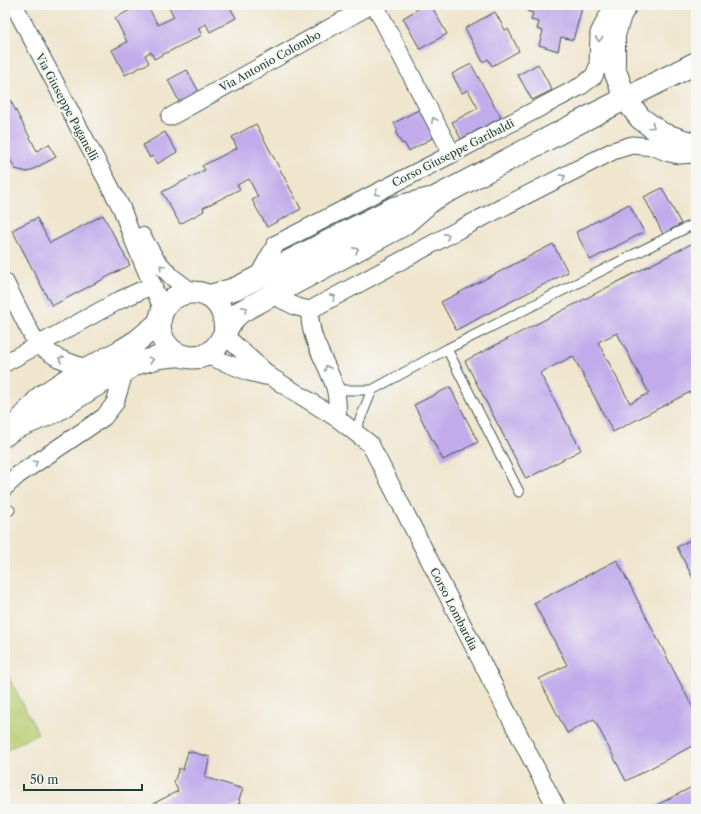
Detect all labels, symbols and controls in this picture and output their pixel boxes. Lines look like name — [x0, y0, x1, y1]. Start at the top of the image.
street label: Via Antonio Colombo — [216, 27, 323, 95]
one-way arrow — [594, 36, 603, 42]
street label: Via Giuseppe Paganelli — [32, 50, 102, 164]
street label: Corso Giuseppe Garibaldi — [390, 116, 517, 190]
one-way arrow — [431, 116, 439, 124]
one-way arrow — [648, 121, 655, 129]
one-way arrow — [559, 174, 567, 181]
one-way arrow — [374, 188, 382, 195]
one-way arrow — [443, 233, 451, 240]
one-way arrow — [352, 247, 359, 254]
one-way arrow — [160, 264, 167, 272]
one-way arrow — [329, 295, 336, 302]
one-way arrow — [241, 307, 248, 314]
one-way arrow — [58, 356, 65, 364]
one-way arrow — [147, 356, 154, 364]
one-way arrow — [324, 364, 332, 371]
one-way arrow — [31, 461, 38, 468]
street label: Corso Lombardia — [427, 565, 481, 653]
scale bar — [24, 766, 142, 792]
text: 50 m — [30, 772, 59, 787]

